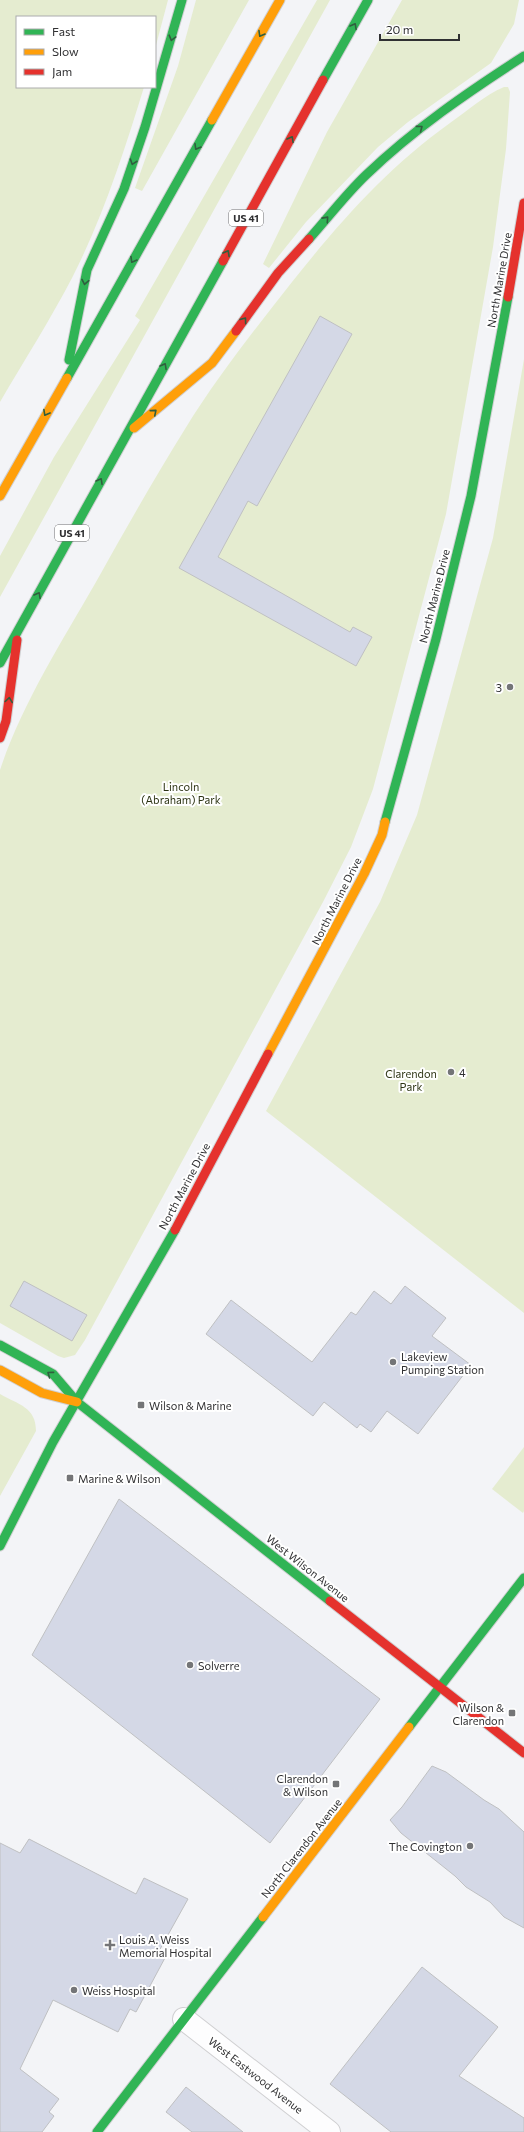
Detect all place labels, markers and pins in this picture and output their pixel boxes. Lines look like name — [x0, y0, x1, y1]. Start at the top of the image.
place label: 3 — [496, 681, 502, 694]
marker: 3 — [505, 682, 515, 692]
place label: 4 — [459, 1066, 466, 1079]
marker: 4 — [446, 1067, 456, 1077]
place label: Lakeview Pumping Station — [401, 1350, 484, 1376]
marker: Lakeview Pumping Station — [388, 1357, 398, 1367]
place label: Wilson & Marine — [149, 1399, 232, 1412]
marker: Wilson & Marine — [136, 1400, 146, 1410]
place label: Marine & Wilson — [78, 1472, 161, 1485]
marker: Marine & Wilson — [65, 1473, 75, 1483]
place label: Solverre — [198, 1659, 240, 1672]
marker: Solverre — [185, 1660, 195, 1670]
place label: Wilson & Clarendon — [452, 1701, 504, 1727]
marker: Wilson & Clarendon — [507, 1708, 517, 1718]
place label: Clarendon & Wilson — [276, 1772, 328, 1798]
marker: Clarendon & Wilson — [331, 1779, 341, 1789]
place label: The Covington — [389, 1840, 462, 1853]
marker: The Covington — [465, 1841, 475, 1851]
place label: Louis A. Weiss Memorial Hospital — [119, 1933, 211, 1959]
marker: Louis A. Weiss Memorial Hospital — [104, 1939, 116, 1951]
place label: Weiss Hospital — [82, 1984, 155, 1997]
marker: Weiss Hospital — [69, 1985, 79, 1995]

